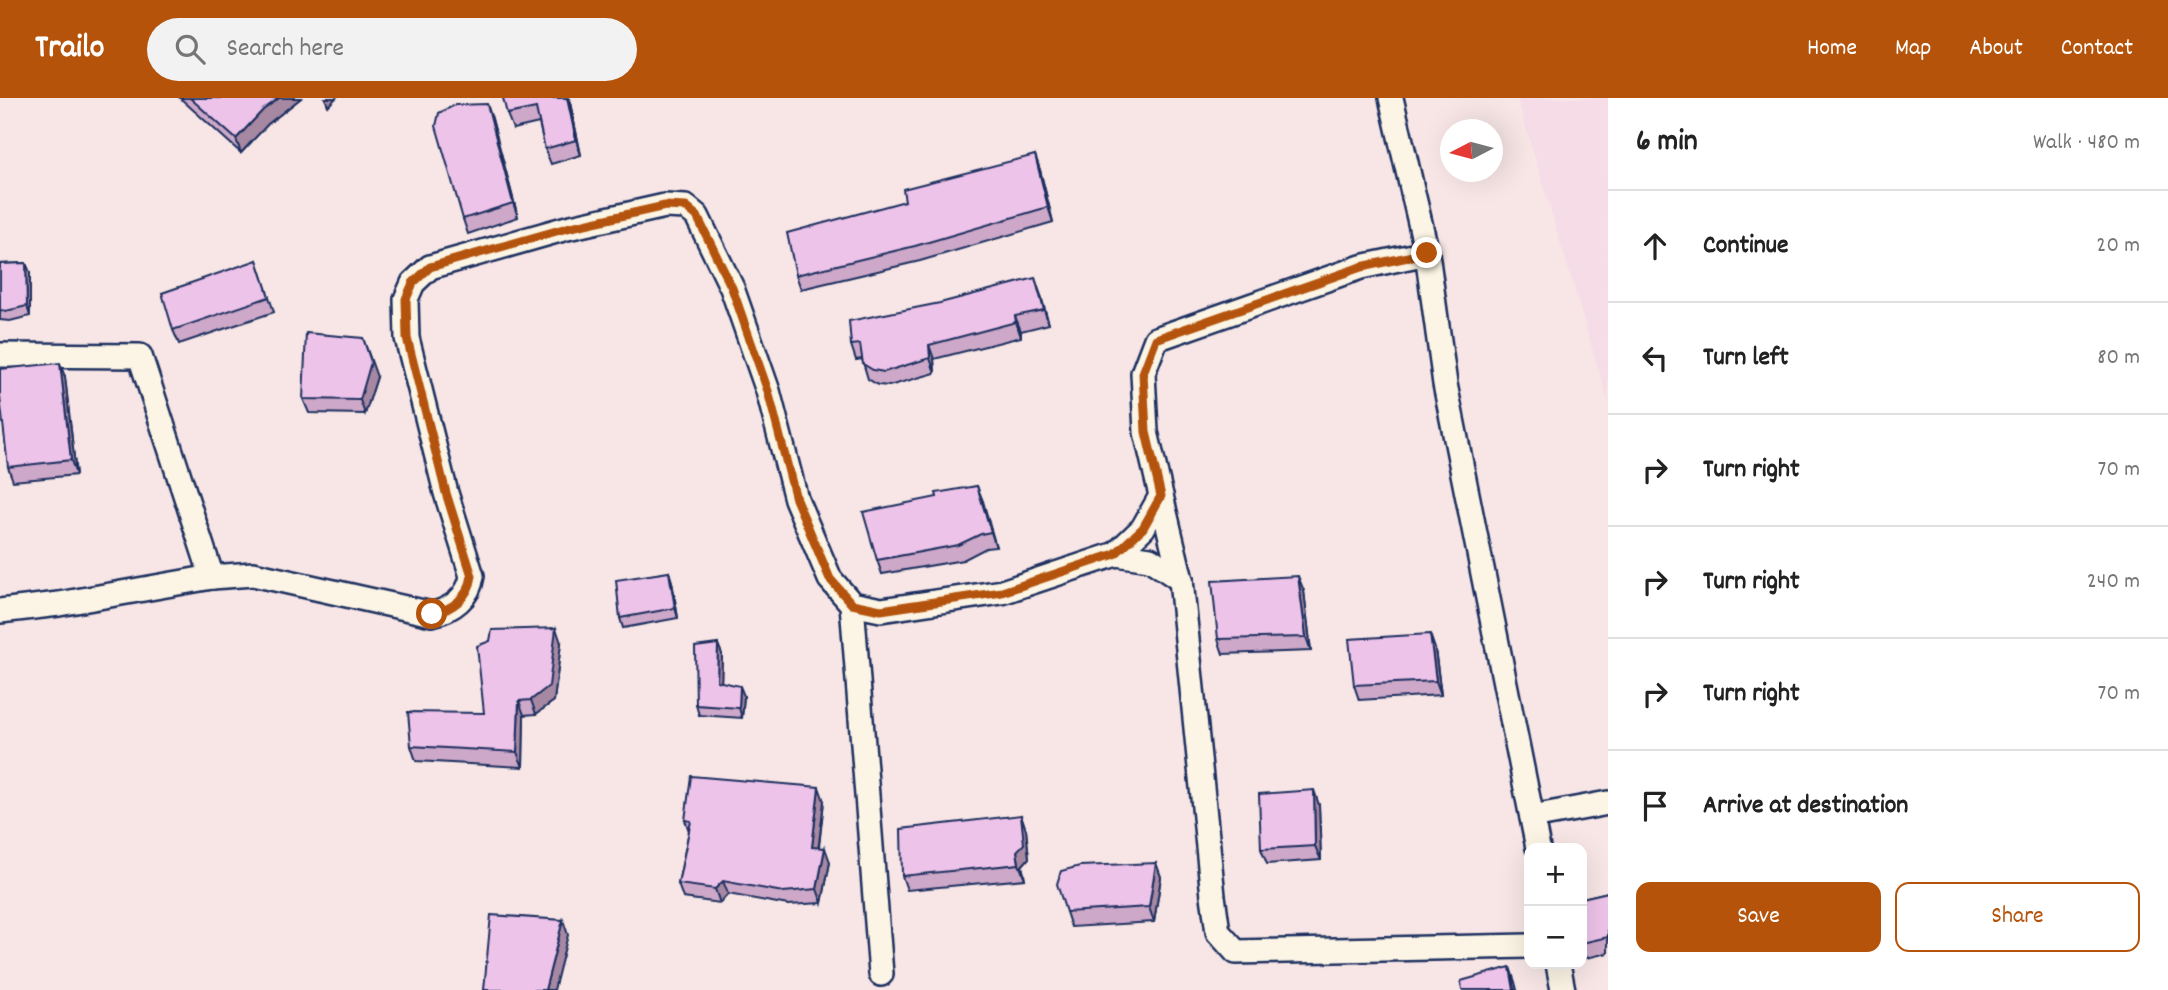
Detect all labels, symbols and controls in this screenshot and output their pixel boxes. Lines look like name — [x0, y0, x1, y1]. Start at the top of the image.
search box — [147, 18, 637, 81]
text: Trailo — [35, 26, 105, 73]
icon: search — [171, 30, 209, 68]
text: Search here — [227, 31, 344, 68]
text: Home — [1807, 32, 1857, 66]
text: Map — [1895, 32, 1931, 66]
text: About — [1969, 32, 2023, 66]
text: Contact — [2061, 32, 2133, 66]
north arrow — [1440, 119, 1503, 182]
text: 6 min — [1636, 122, 1698, 165]
text: Walk · 480 m — [2033, 127, 2140, 160]
icon: ahead — [1636, 227, 1674, 265]
text: Continue — [1703, 228, 1788, 265]
text: 20 m — [2096, 230, 2140, 263]
route end — [1411, 237, 1442, 268]
icon: left — [1636, 339, 1674, 377]
text: Turn left — [1703, 340, 1789, 377]
text: 80 m — [2097, 342, 2140, 375]
icon: right — [1636, 451, 1674, 489]
text: Turn right — [1703, 452, 1800, 489]
text: 70 m — [2098, 454, 2140, 487]
icon: right — [1636, 563, 1674, 601]
text: Turn right — [1703, 564, 1800, 601]
text: 240 m — [2087, 566, 2140, 599]
route start — [416, 598, 447, 629]
icon: right — [1636, 675, 1674, 713]
text: Turn right — [1703, 676, 1800, 713]
text: 70 m — [2098, 678, 2140, 711]
icon: arrive — [1636, 787, 1674, 825]
text: Arrive at destination — [1703, 788, 1908, 825]
map controls — [1524, 843, 1587, 969]
button: + — [1524, 843, 1587, 906]
button: Save — [1636, 882, 1881, 952]
button: Share — [1895, 882, 2140, 952]
button: − — [1524, 906, 1587, 969]

